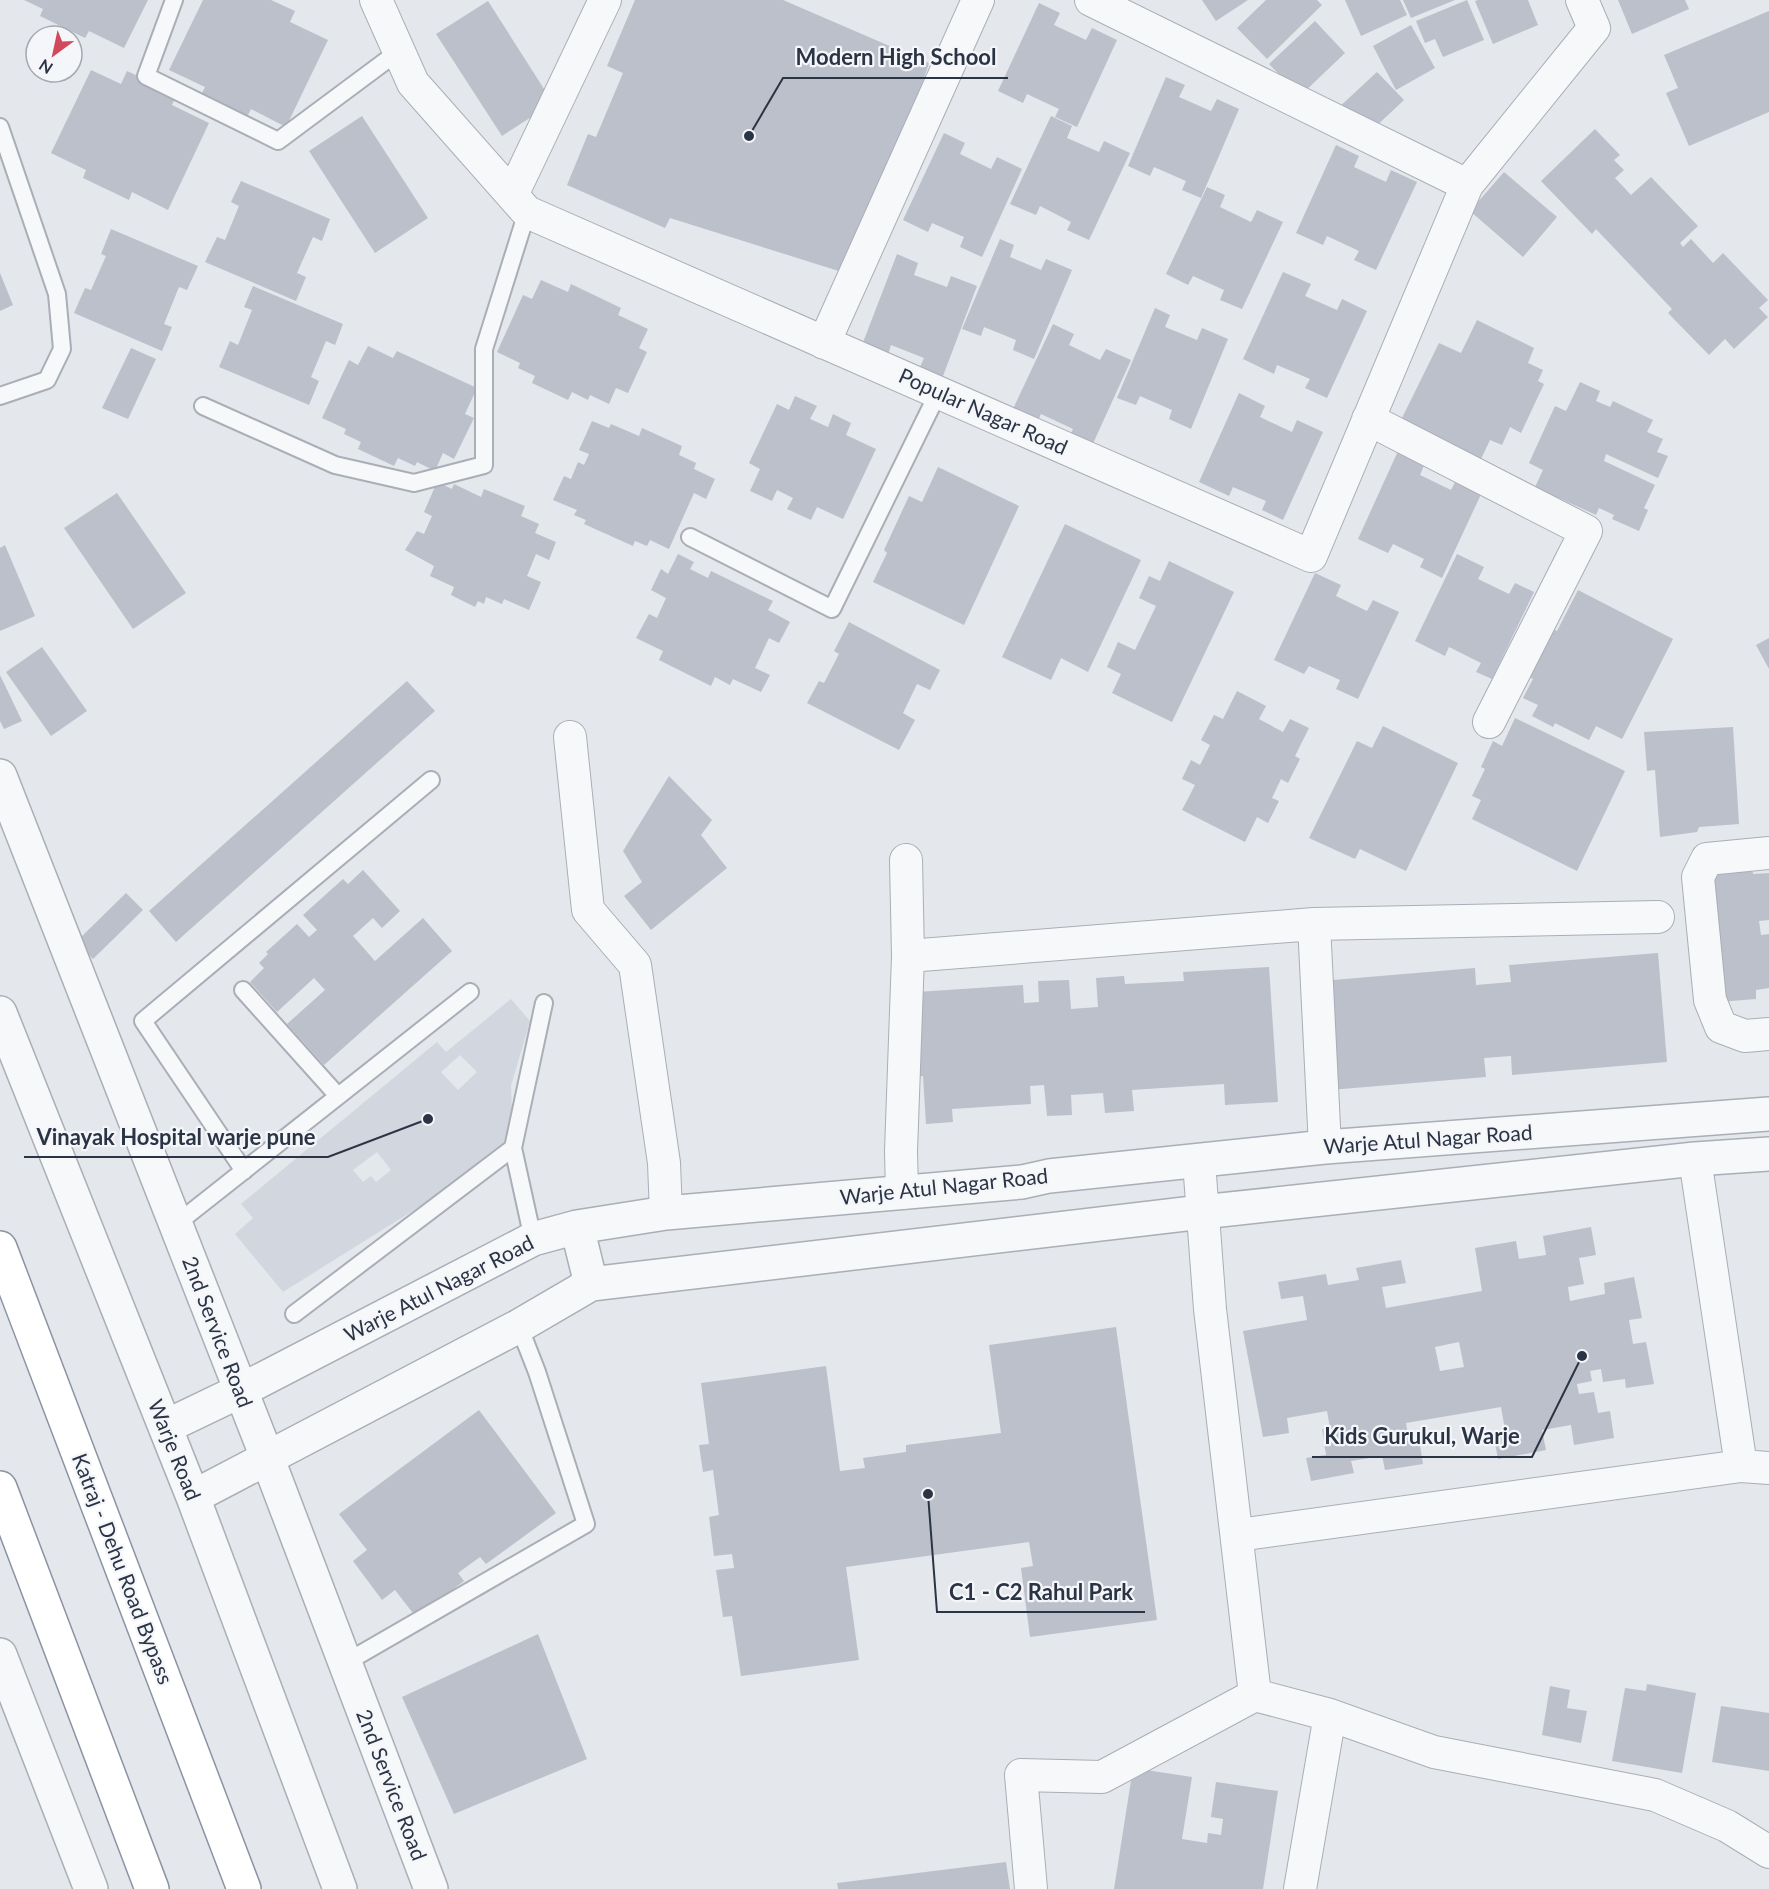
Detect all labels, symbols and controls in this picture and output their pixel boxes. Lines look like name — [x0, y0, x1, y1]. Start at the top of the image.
north arrow — [24, 24, 84, 84]
callout: Modern High School — [783, 38, 1008, 78]
text: Modern High School — [796, 43, 996, 70]
text: N — [35, 56, 56, 78]
street label: Popular Nagar Road — [895, 362, 1072, 459]
callout: Vinayak Hospital warje pune — [24, 1117, 328, 1157]
street label: Warje Atul Nagar Road — [1323, 1119, 1533, 1158]
text: Vinayak Hospital warje pune — [35, 1123, 316, 1150]
street label: Warje Atul Nagar Road — [838, 1162, 1049, 1209]
street label: Warje Atul Nagar Road — [339, 1229, 537, 1346]
street label: 2nd Service Road — [178, 1252, 259, 1411]
street label: Warje Road — [144, 1395, 207, 1504]
callout: Kids Gurukul, Warje — [1312, 1417, 1532, 1457]
text: Kids Gurukul, Warje — [1324, 1422, 1520, 1449]
street label: Katraj - Dehu Road Bypass — [68, 1449, 179, 1687]
callout: C1 - C2 Rahul Park — [937, 1572, 1145, 1612]
text: C1 - C2 Rahul Park — [949, 1578, 1133, 1605]
street label: 2nd Service Road — [352, 1705, 433, 1864]

